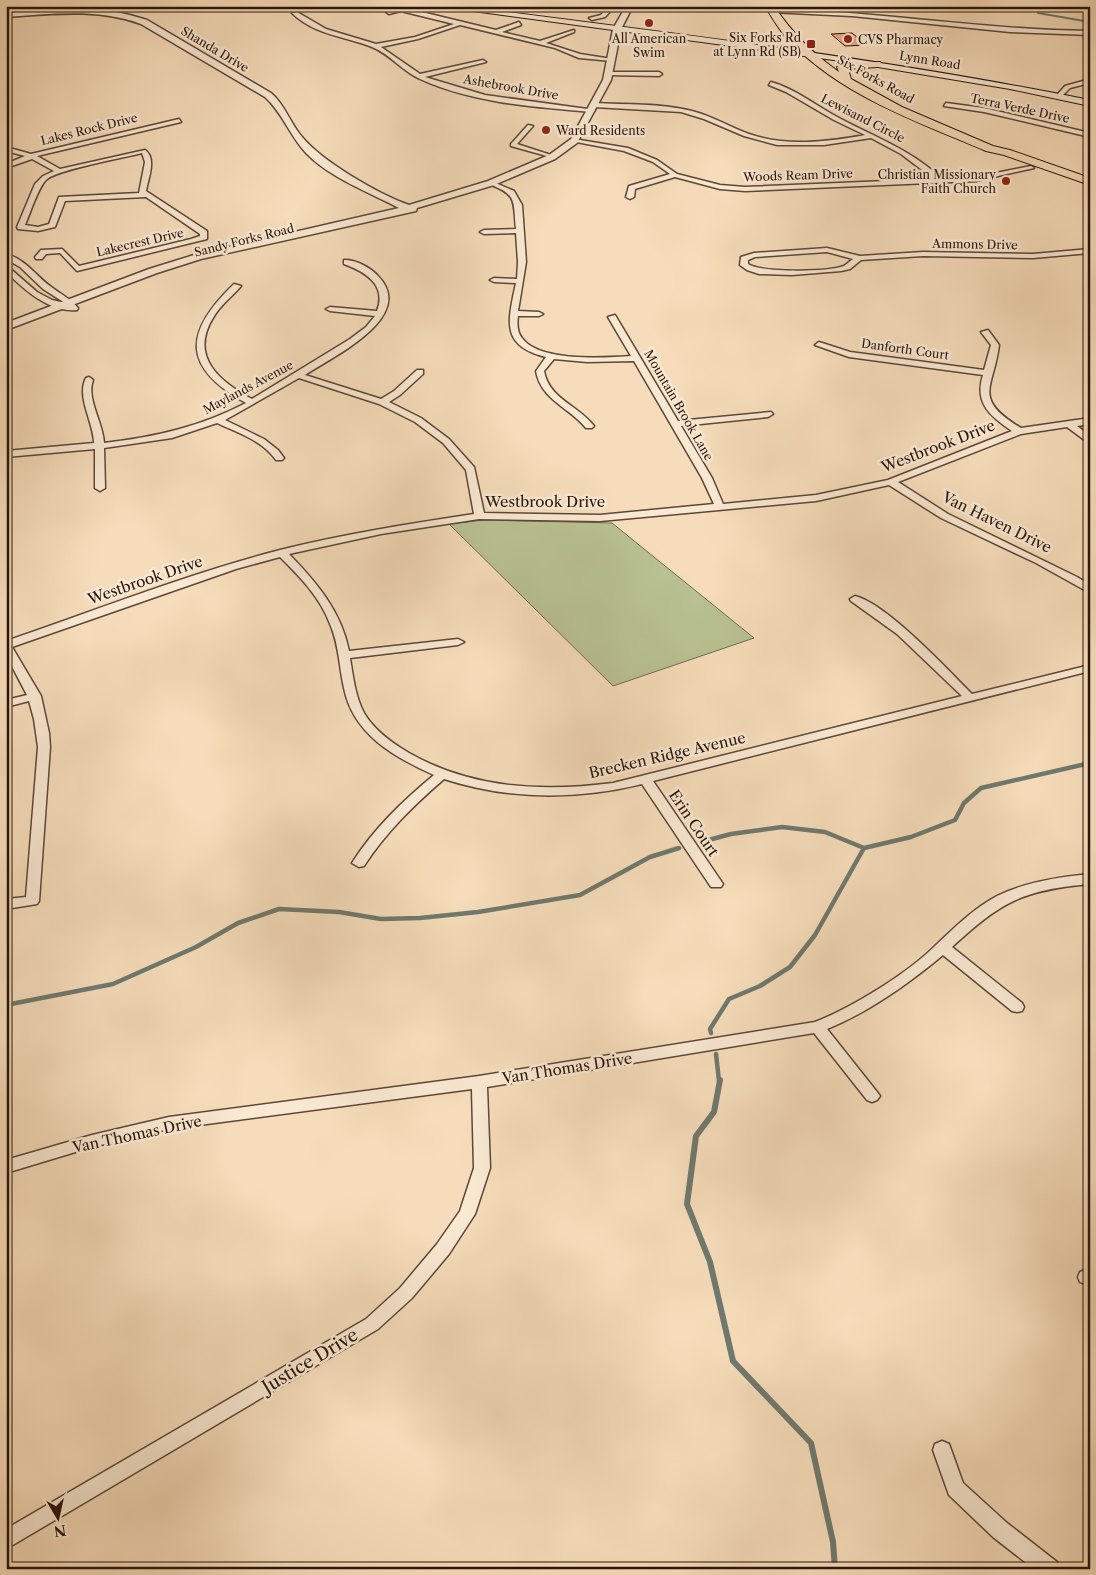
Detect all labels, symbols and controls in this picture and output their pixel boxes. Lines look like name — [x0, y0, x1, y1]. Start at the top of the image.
marker: All American Swim — [643, 17, 655, 29]
street label: Shanda Drive — [178, 23, 252, 75]
place label: Six Forks Rd at Lynn Rd (SB) — [713, 30, 802, 59]
place label: All American Swim — [611, 31, 687, 60]
place label: CVS Pharmacy — [858, 32, 944, 47]
marker: CVS Pharmacy — [842, 33, 854, 45]
marker: Six Forks Rd at Lynn Rd (SB) — [805, 38, 817, 50]
street label: Lynn Road — [898, 48, 962, 72]
street label: Six Forks Road — [835, 52, 918, 107]
street label: Ashebrook Drive — [461, 71, 560, 103]
street label: Lewisand Circle — [819, 90, 908, 146]
street label: Terra Verde Drive — [969, 90, 1071, 126]
street label: Lakes Rock Drive — [39, 110, 139, 148]
place label: Ward Residents — [555, 123, 645, 138]
marker: Ward Residents — [540, 124, 552, 136]
street label: Woods Ream Drive — [742, 166, 853, 184]
place label: Christian Missionary Faith Church — [878, 167, 996, 196]
marker: Christian Missionary Faith Church — [1000, 175, 1012, 187]
street label: Sandy Forks Road — [192, 220, 296, 260]
street label: Lakecrest Drive — [95, 225, 185, 259]
street label: Ammons Drive — [931, 236, 1018, 252]
street label: Danforth Court — [860, 335, 951, 363]
street label: Mountain Brook Lane — [641, 347, 717, 463]
street label: Maylands Avenue — [200, 357, 296, 417]
street label: Westbrook Drive — [878, 416, 998, 477]
street label: Van Haven Drive — [938, 487, 1055, 557]
street label: Westbrook Drive — [484, 492, 605, 511]
street label: Westbrook Drive — [84, 551, 205, 609]
street label: Brecken Ridge Avenue — [587, 728, 747, 782]
street label: Erin Court — [665, 786, 724, 860]
street label: Van Thomas Drive — [500, 1048, 633, 1088]
street label: Van Thomas Drive — [70, 1111, 203, 1157]
street label: Justice Drive — [255, 1324, 362, 1400]
north arrow — [32, 1492, 82, 1542]
text: N — [53, 1521, 67, 1541]

